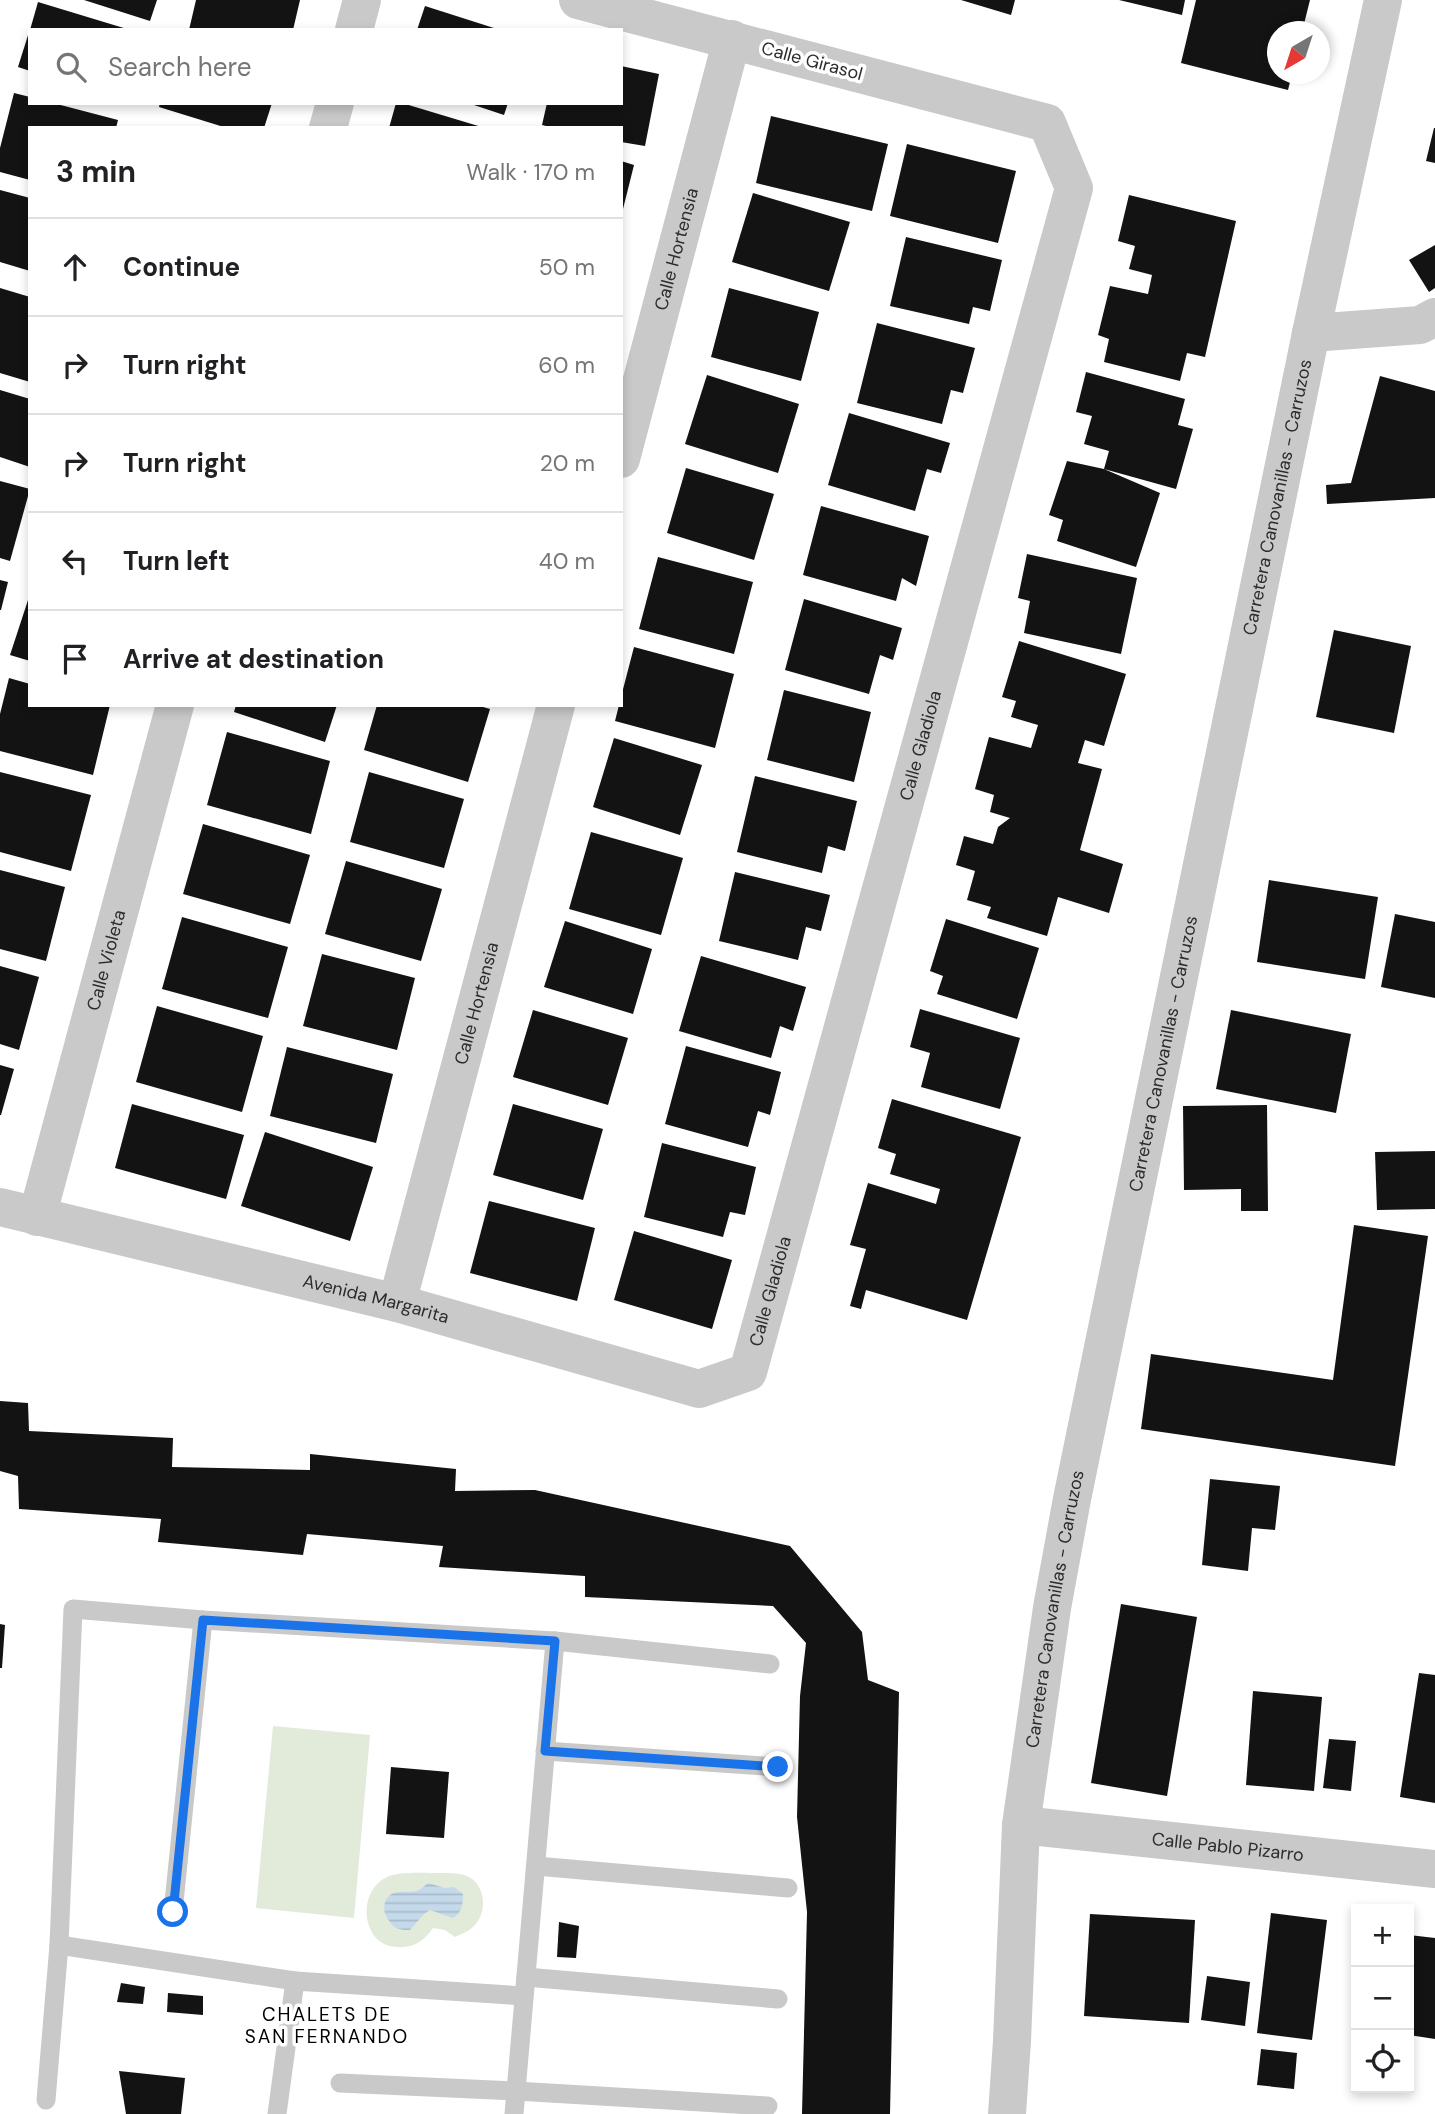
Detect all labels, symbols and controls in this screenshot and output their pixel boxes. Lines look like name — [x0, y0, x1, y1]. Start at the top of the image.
north arrow — [1267, 21, 1330, 84]
search box — [28, 28, 623, 105]
street label: Calle Girasol — [759, 36, 865, 86]
icon: search — [52, 48, 90, 86]
text: Search here — [108, 50, 251, 84]
text: 3 min — [56, 152, 136, 191]
text: Walk · 170 m — [466, 157, 595, 187]
street label: Calle Hortensia — [649, 185, 704, 313]
icon: ahead — [56, 248, 94, 286]
text: Continue — [123, 250, 240, 284]
text: 50 m — [539, 252, 595, 282]
icon: right — [56, 346, 94, 384]
text: Turn right — [123, 348, 247, 382]
text: 60 m — [538, 350, 595, 380]
street label: Carretera Canovanillas - Carruzos — [1237, 357, 1317, 637]
icon: right — [56, 444, 94, 482]
text: Turn right — [123, 446, 247, 480]
text: 20 m — [540, 448, 595, 478]
icon: left — [56, 542, 94, 580]
text: Turn left — [123, 544, 230, 578]
text: 40 m — [539, 546, 595, 576]
icon: arrive — [56, 640, 94, 678]
text: Arrive at destination — [123, 642, 384, 676]
street label: Calle Gladiola — [894, 688, 947, 803]
street label: Calle Violeta — [81, 907, 131, 1013]
street label: Carretera Canovanillas - Carruzos — [1123, 913, 1203, 1194]
street label: Calle Hortensia — [449, 939, 504, 1067]
street label: Calle Gladiola — [744, 1233, 797, 1349]
street label: Avenida Margarita — [300, 1269, 452, 1329]
street label: Carretera Canovanillas - Carruzos — [1020, 1468, 1090, 1749]
route end — [762, 1751, 793, 1782]
street label: Calle Pablo Pizarro — [1151, 1827, 1305, 1867]
route start — [157, 1896, 188, 1927]
map controls — [1351, 1904, 1414, 2093]
button: + — [1351, 1904, 1414, 1967]
button: − — [1351, 1967, 1414, 2030]
district label: CHALETS DE SAN FERNANDO — [245, 2002, 409, 2049]
button: locate — [1351, 2030, 1414, 2093]

